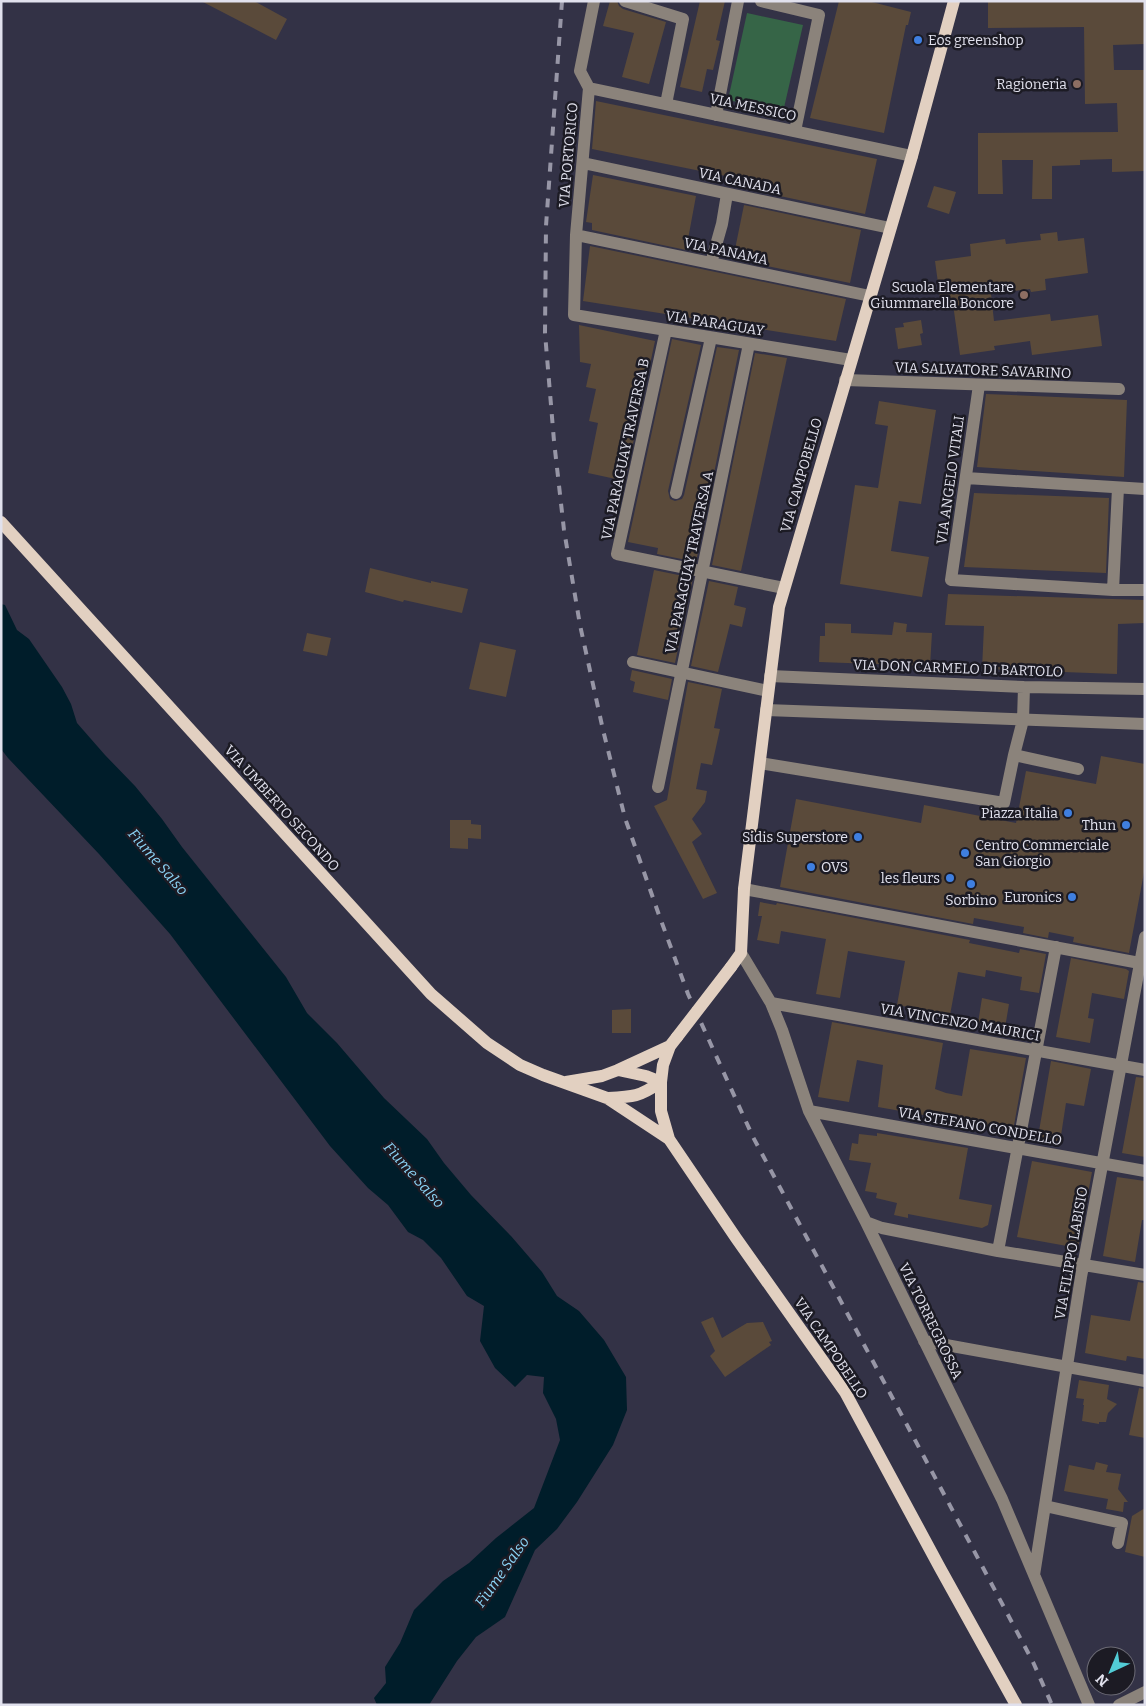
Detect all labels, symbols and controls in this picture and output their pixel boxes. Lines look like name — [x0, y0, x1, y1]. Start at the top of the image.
place label: Eos greenshop — [928, 32, 1024, 49]
marker: Eos greenshop — [912, 34, 924, 46]
place label: Ragioneria — [996, 76, 1067, 93]
marker: Ragioneria — [1071, 78, 1083, 90]
street label: VIA MESSICO — [708, 90, 798, 125]
street label: VIA PORTORICO — [555, 102, 582, 208]
street label: VIA CANADA — [697, 164, 783, 199]
street label: VIA PANAMA — [682, 234, 770, 269]
place label: Scuola Elementare Giummarella Boncore — [870, 279, 1014, 312]
marker: Scuola Elementare Giummarella Boncore — [1018, 289, 1030, 301]
street label: VIA PARAGUAY — [664, 307, 766, 340]
street label: VIA PARAGUAY TRAVERSA B — [598, 357, 653, 541]
street label: VIA SALVATORE SAVARINO — [894, 359, 1072, 382]
street label: VIA ANGELO VITALI — [933, 415, 968, 546]
street label: VIA CAMPOBELLO — [777, 416, 826, 534]
street label: VIA PARAGUAY TRAVERSA A — [662, 469, 717, 655]
street label: VIA DON CARMELO DI BARTOLO — [853, 656, 1063, 681]
street label: VIA UMBERTO SECONDO — [220, 742, 343, 875]
place label: Piazza Italia — [981, 805, 1058, 822]
marker: Piazza Italia — [1062, 807, 1074, 819]
place label: Thun — [1082, 817, 1116, 834]
marker: Thun — [1120, 819, 1132, 831]
water label: Fiume Salso — [124, 825, 192, 899]
place label: Sidis Superstore — [742, 829, 848, 846]
marker: Sidis Superstore — [852, 831, 864, 843]
place label: Centro Commerciale San Giorgio — [975, 837, 1109, 870]
marker: Centro Commerciale San Giorgio — [959, 847, 971, 859]
place label: OVS — [821, 859, 848, 876]
marker: OVS — [805, 861, 817, 873]
place label: les fleurs — [881, 870, 940, 887]
marker: les fleurs — [944, 872, 956, 884]
marker: Sorbino — [965, 878, 977, 890]
place label: Euronics — [1004, 889, 1062, 906]
marker: Euronics — [1066, 891, 1078, 903]
place label: Sorbino — [945, 892, 997, 909]
street label: VIA VINCENZO MAURICI — [879, 1000, 1041, 1045]
street label: VIA STEFANO CONDELLO — [897, 1104, 1063, 1149]
water label: Fiume Salso — [380, 1138, 448, 1212]
street label: VIA FILIPPO LABISIO — [1051, 1185, 1092, 1321]
street label: VIA TORREGROSSA — [895, 1260, 966, 1382]
street label: VIA CAMPOBELLO — [790, 1294, 871, 1402]
water label: Fiume Salso — [471, 1533, 533, 1611]
north arrow — [1086, 1646, 1136, 1696]
text: N — [1092, 1670, 1112, 1690]

